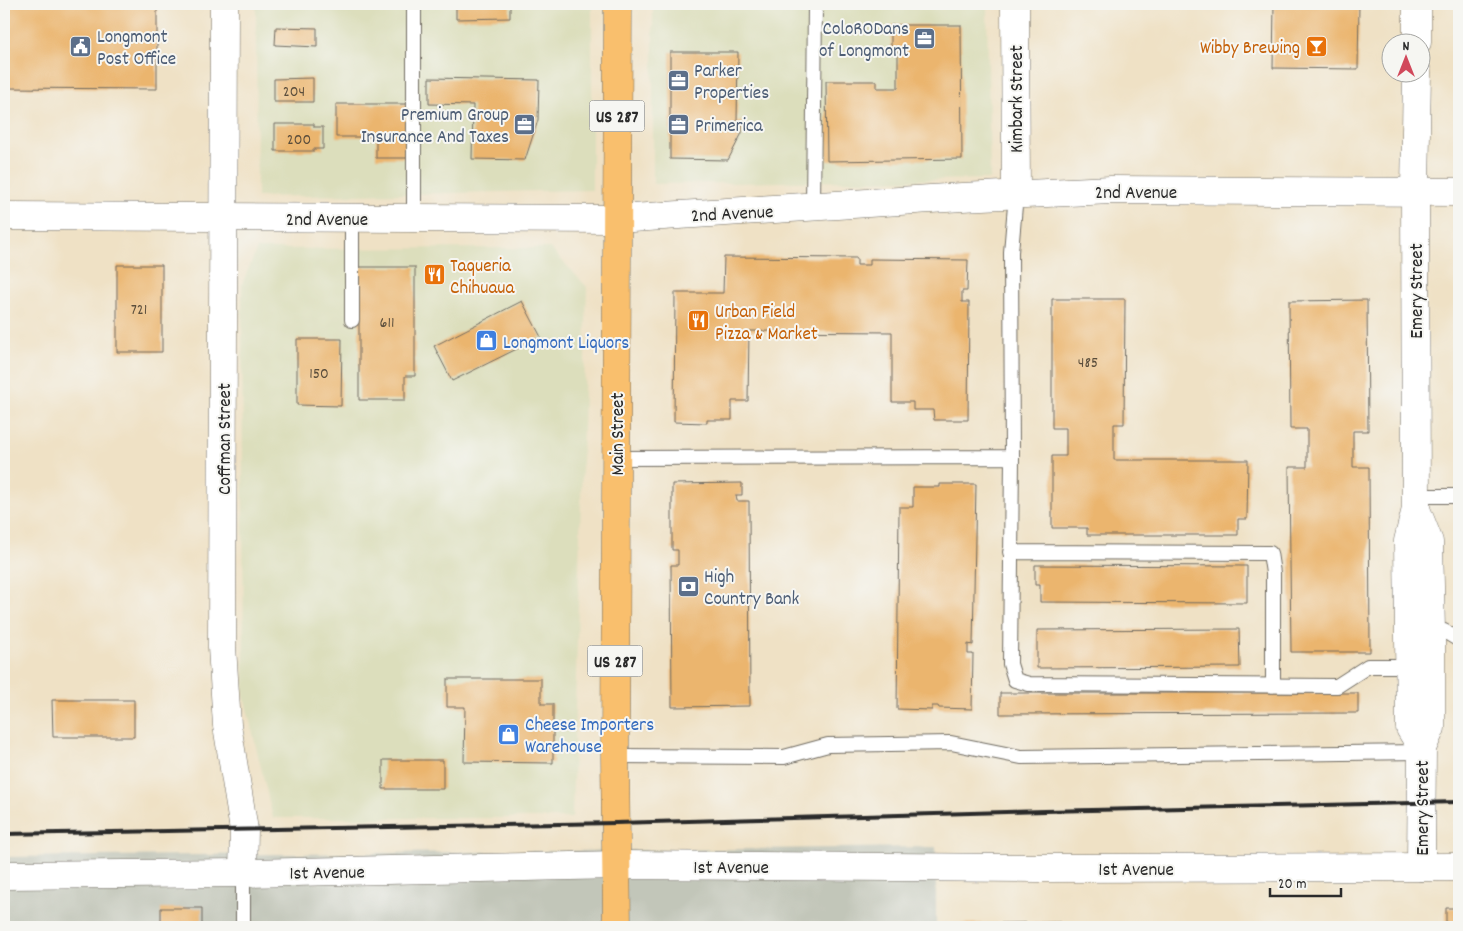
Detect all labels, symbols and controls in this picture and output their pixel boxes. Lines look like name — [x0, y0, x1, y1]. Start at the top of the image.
place label: ColoRODans of Longmont — [819, 17, 909, 66]
place label: Longmont Post Office — [97, 25, 176, 74]
office icon: ColoRODans of Longmont — [913, 26, 937, 50]
north arrow — [1380, 32, 1430, 82]
public building icon: Longmont Post Office — [69, 34, 93, 58]
bar icon: Wibby Brewing — [1304, 34, 1328, 58]
place label: Wibby Brewing — [1200, 36, 1300, 63]
text: N — [1403, 37, 1410, 57]
street label: Kimbark Street — [1005, 45, 1032, 153]
place label: Parker Properties — [694, 59, 769, 108]
office icon: Parker Properties — [666, 68, 690, 92]
house number: 204 — [283, 81, 305, 104]
road number: US 287 — [590, 100, 644, 132]
place label: Premium Group Insurance And Taxes — [361, 103, 509, 152]
office icon: Premium Group Insurance And Taxes — [513, 112, 537, 136]
office icon: Primerica — [667, 112, 691, 136]
place label: Primerica — [695, 114, 764, 141]
house number: 200 — [287, 129, 311, 152]
street label: 2nd Avenue — [1095, 181, 1177, 208]
street label: 2nd Avenue — [690, 200, 774, 231]
street label: 2nd Avenue — [286, 208, 368, 235]
street label: Emery Street — [1405, 243, 1432, 339]
place label: Taqueria Chihuaua — [450, 254, 516, 303]
restaurant icon: Taqueria Chihuaua — [422, 263, 446, 287]
house number: 721 — [131, 299, 147, 322]
place label: Urban Field Pizza & Market — [715, 300, 818, 349]
restaurant icon: Urban Field Pizza & Market — [687, 309, 711, 333]
house number: 611 — [380, 312, 394, 335]
shop icon: Longmont Liquors — [475, 329, 499, 353]
place label: Longmont Liquors — [503, 331, 629, 358]
house number: 485 — [1078, 352, 1098, 375]
house number: 150 — [309, 363, 329, 386]
street label: Coffman Street — [213, 383, 240, 495]
street label: Main Street — [606, 393, 633, 475]
place label: High Country Bank — [704, 565, 800, 614]
bank icon: High Country Bank — [676, 574, 700, 598]
road number: US 287 — [588, 646, 642, 676]
place label: Cheese Importers Warehouse — [525, 713, 654, 762]
shop icon: Cheese Importers Warehouse — [497, 722, 521, 746]
street label: Emery Street — [1411, 760, 1438, 856]
street label: 1st Avenue — [693, 856, 769, 883]
street label: 1st Avenue — [1098, 858, 1174, 885]
street label: 1st Avenue — [289, 860, 365, 889]
scale bar — [1270, 866, 1342, 898]
text: 20 m — [1278, 874, 1306, 896]

